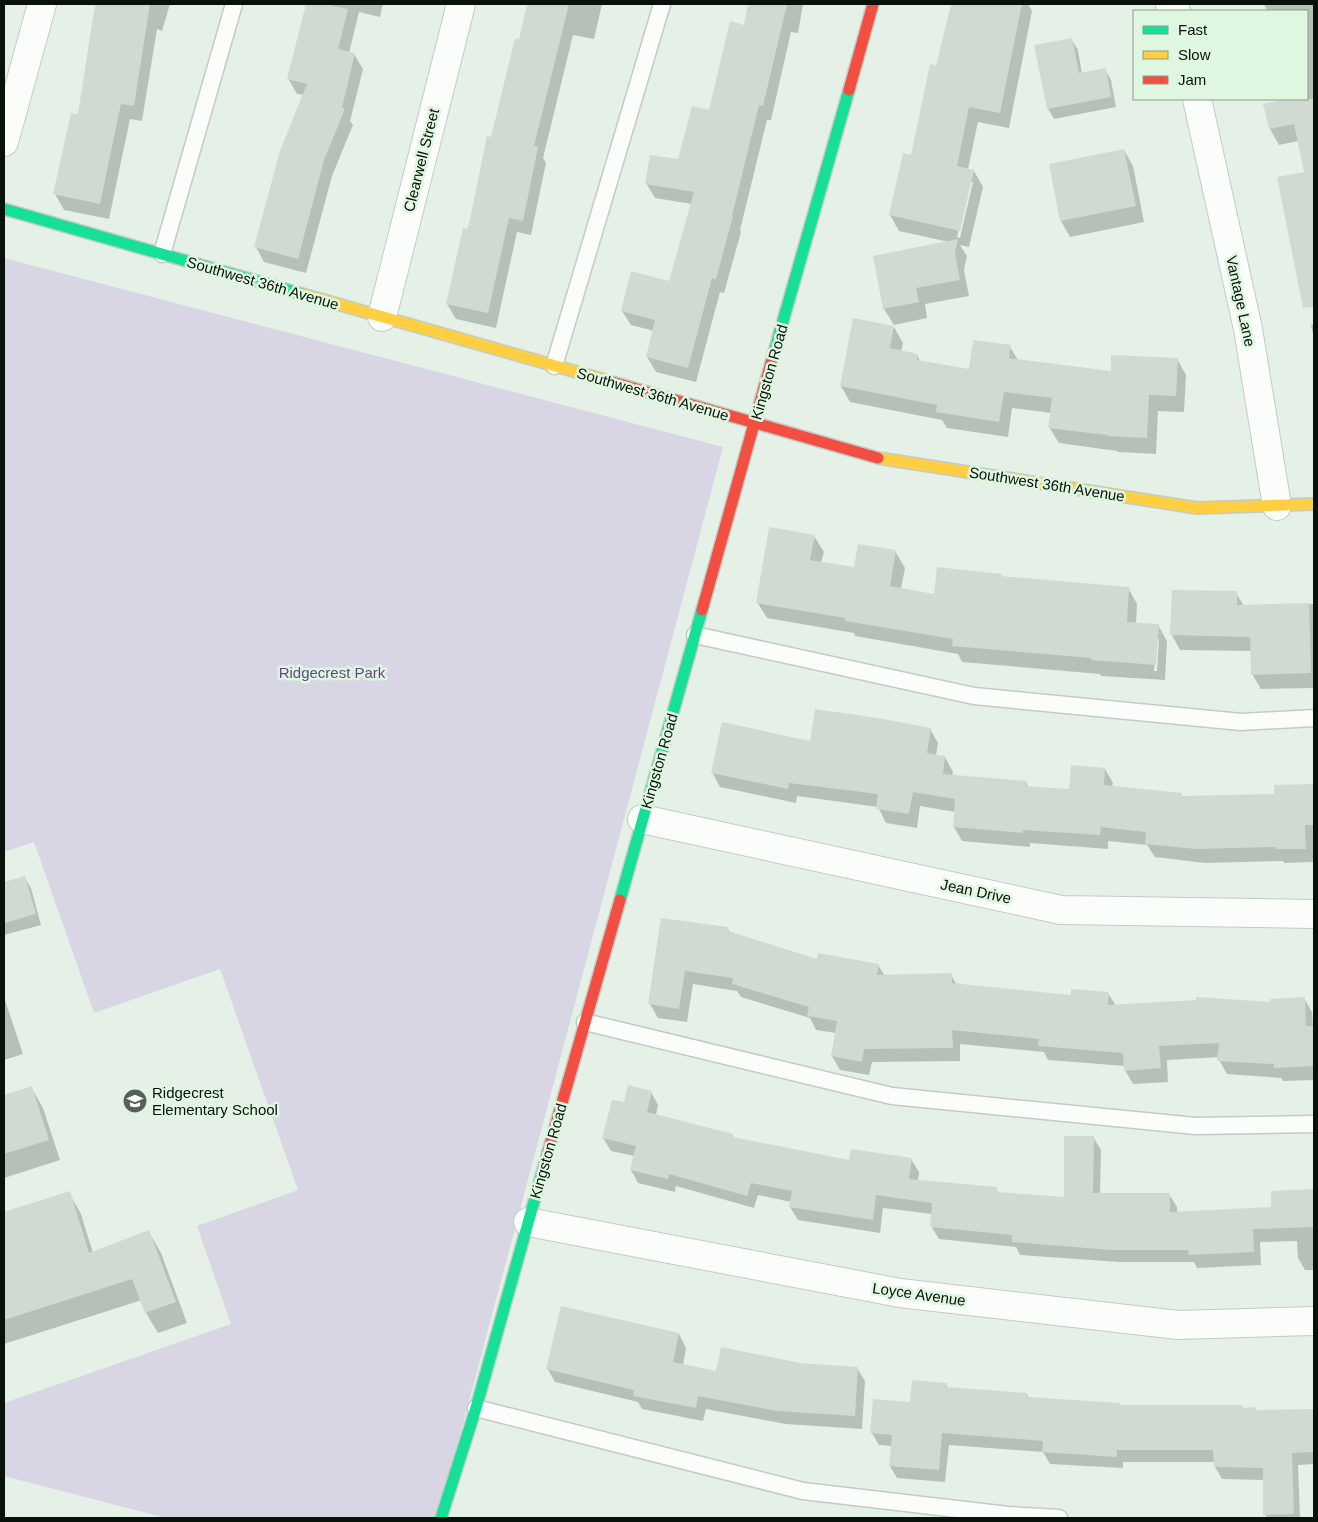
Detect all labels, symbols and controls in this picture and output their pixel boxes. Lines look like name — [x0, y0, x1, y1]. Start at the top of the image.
legend — [1133, 10, 1308, 100]
text: Fast — [1178, 21, 1208, 38]
text: Slow — [1178, 46, 1211, 63]
text: Jam — [1178, 71, 1206, 88]
street label: Clearwell Street — [400, 106, 442, 213]
street label: Southwest 36th Avenue — [185, 253, 341, 313]
street label: Vantage Lane — [1223, 254, 1259, 348]
street label: Kingston Road — [747, 322, 791, 422]
street label: Southwest 36th Avenue — [575, 364, 731, 424]
street label: Southwest 36th Avenue — [968, 463, 1126, 505]
park label: Ridgecrest Park — [279, 664, 386, 681]
street label: Kingston Road — [637, 711, 681, 811]
street label: Jean Drive — [939, 875, 1013, 907]
place label: Ridgecrest Elementary School — [152, 1084, 278, 1118]
school or university icon: Ridgecrest Elementary School — [122, 1088, 148, 1114]
street label: Kingston Road — [526, 1101, 570, 1201]
street label: Loyce Avenue — [871, 1279, 967, 1309]

